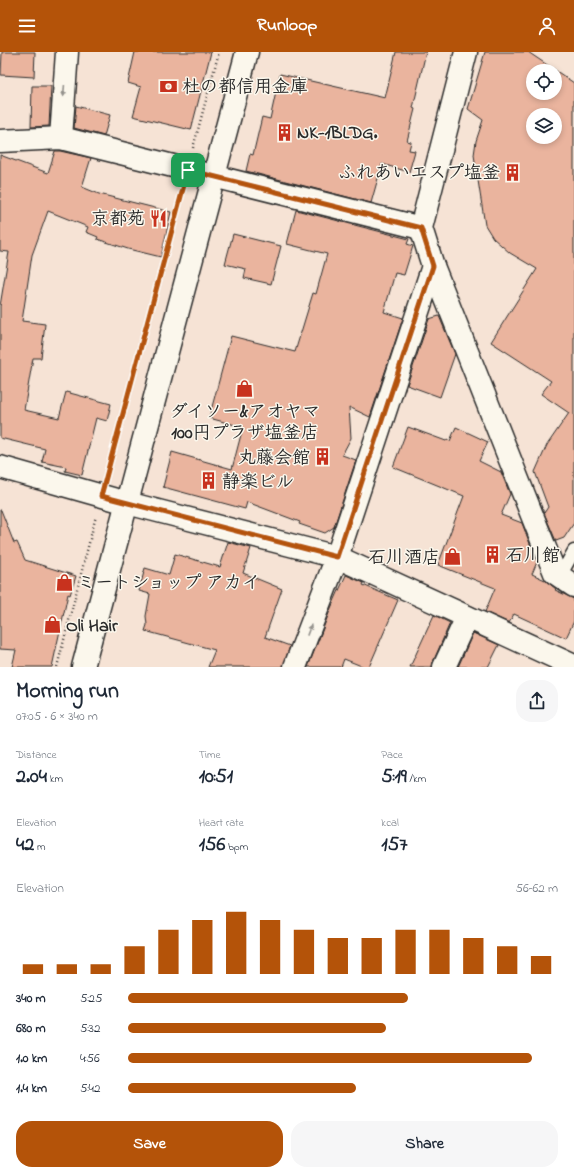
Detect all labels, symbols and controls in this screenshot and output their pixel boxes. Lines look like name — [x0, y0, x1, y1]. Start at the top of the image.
text: Runloop — [257, 13, 317, 39]
icon: menu — [16, 15, 38, 37]
icon: person — [536, 15, 558, 37]
map controls — [526, 64, 562, 144]
button: locate — [526, 64, 562, 100]
place label: 杜の都信用金庫 — [182, 75, 308, 101]
bank icon: 杜の都信用金庫 — [159, 76, 179, 96]
one-way arrow — [61, 85, 68, 97]
button: layers — [526, 108, 562, 144]
place label: NK-1BLDG. — [297, 121, 378, 147]
building icon: NK-1BLDG. — [274, 122, 294, 142]
pin — [171, 153, 205, 187]
icon: arrive — [177, 159, 199, 181]
place label: ふれあいエスプ塩釜 — [338, 161, 500, 187]
building icon: ふれあいエスプ塩釜 — [503, 162, 523, 182]
place label: 京都苑 — [91, 207, 145, 233]
restaurant icon: 京都苑 — [148, 208, 168, 228]
shop icon: ダイソー&アオヤマ 100円プラザ塩釜店 — [235, 379, 255, 399]
place label: ダイソー&アオヤマ 100円プラザ塩釜店 — [170, 400, 320, 447]
place label: 丸藤会館 — [238, 446, 310, 472]
building icon: 丸藤会館 — [313, 447, 333, 467]
place label: 静楽ビル — [222, 470, 294, 496]
building icon: 静楽ビル — [199, 471, 219, 491]
place label: 石川館 — [506, 544, 560, 570]
building icon: 石川館 — [483, 545, 503, 565]
place label: 石川酒店 — [368, 546, 440, 572]
shop icon: 石川酒店 — [443, 547, 463, 567]
place label: ミートショップ アカイ — [77, 571, 260, 597]
shop icon: ミートショップ アカイ — [54, 572, 74, 592]
place label: Oli Hair — [66, 614, 118, 640]
shop icon: Oli Hair — [43, 615, 63, 635]
one-way arrow — [307, 624, 313, 636]
text: Morning run — [16, 676, 119, 708]
button: share — [516, 680, 558, 722]
text: 07:05 · 6 × 340 m — [16, 707, 98, 726]
text: Distance — [16, 747, 57, 763]
text: Time — [199, 747, 220, 763]
text: Pace — [381, 747, 403, 763]
text: 2.04 — [16, 763, 47, 792]
text: 10:51 — [199, 763, 233, 792]
text: 5:19 — [381, 763, 407, 792]
text: km — [47, 771, 63, 787]
text: /km — [407, 771, 426, 787]
text: Elevation — [16, 815, 56, 831]
text: Heart rate — [199, 815, 244, 831]
text: kcal — [381, 815, 399, 831]
text: 42 — [16, 831, 34, 860]
text: 156 — [199, 831, 225, 860]
text: 157 — [381, 831, 407, 860]
text: m — [34, 839, 45, 855]
text: bpm — [225, 839, 248, 855]
text: Elevation — [16, 879, 64, 898]
text: 56–62 m — [516, 879, 558, 898]
text: 340 m — [16, 989, 46, 1008]
text: 5:25 — [80, 989, 102, 1008]
text: 680 m — [16, 1019, 46, 1038]
text: 5:32 — [80, 1019, 100, 1038]
text: 1.0 km — [16, 1049, 47, 1068]
text: 4:56 — [80, 1049, 100, 1068]
text: 1.4 km — [16, 1079, 47, 1098]
text: 5:42 — [80, 1079, 100, 1098]
button: Save — [16, 1121, 283, 1167]
button: Share — [291, 1121, 558, 1167]

